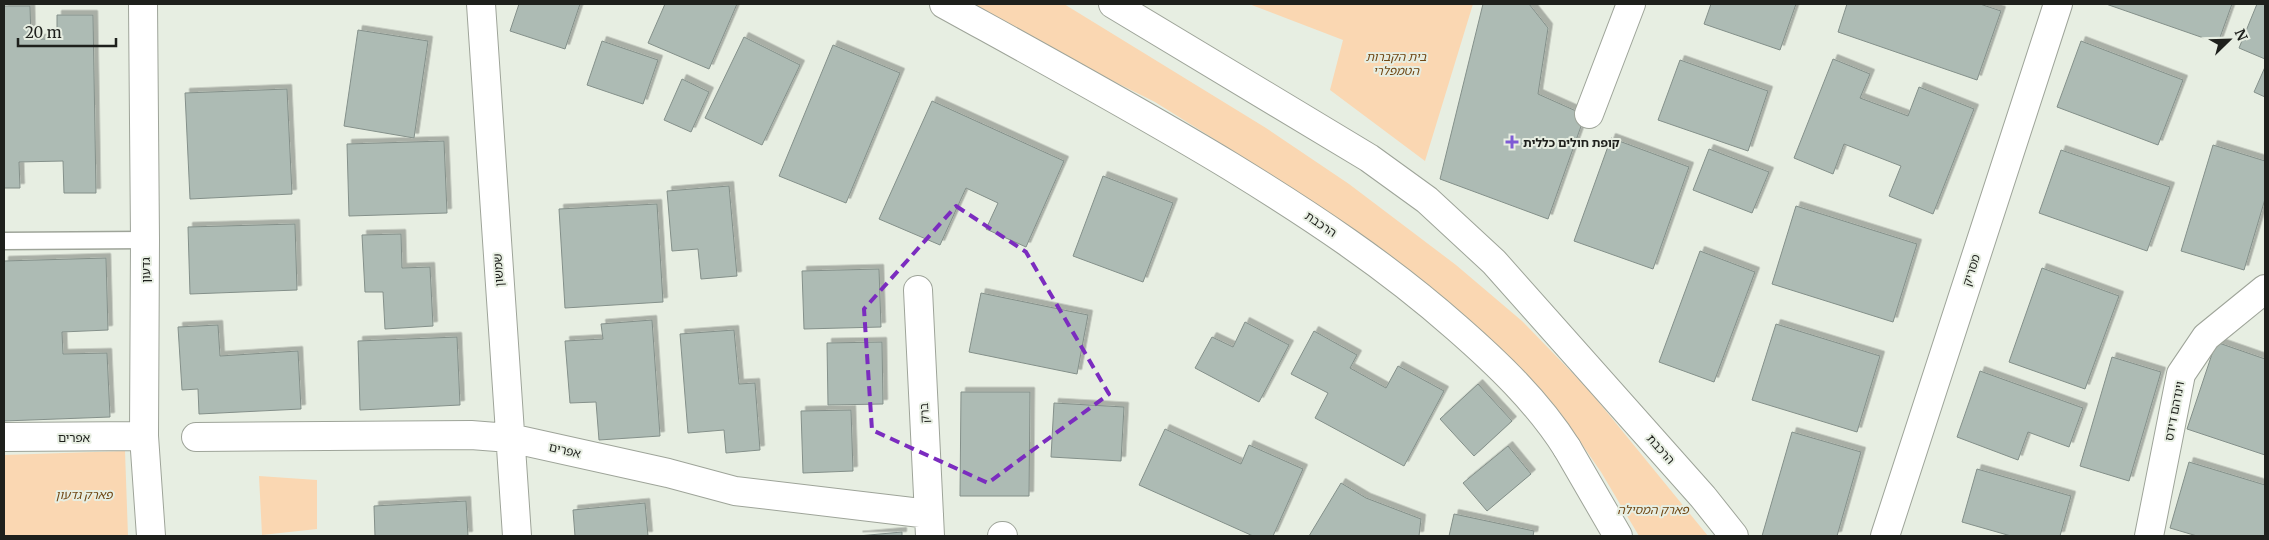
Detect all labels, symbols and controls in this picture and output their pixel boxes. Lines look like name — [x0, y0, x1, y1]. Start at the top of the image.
scale bar — [18, 15, 115, 47]
north arrow — [2204, 15, 2254, 65]
text: 20 m — [25, 23, 62, 42]
text: N — [2231, 26, 2251, 44]
park label: בית הקברות הטמפלרי — [1366, 49, 1428, 78]
marker: קופת חולים כללית — [1505, 135, 1519, 149]
place label: קופת חולים כללית — [1523, 135, 1620, 150]
street label: הרכבת — [1302, 208, 1340, 240]
street label: מסריק — [1959, 252, 1983, 288]
street label: שמשון — [489, 253, 507, 287]
street label: גדעון — [138, 257, 153, 283]
street label: וינדהם דידס — [2161, 380, 2187, 442]
street label: ברק — [916, 402, 932, 424]
street label: אפרים — [58, 430, 91, 445]
street label: הרכבת — [1644, 431, 1678, 467]
street label: אפרים — [548, 439, 583, 461]
park label: פארק גדעון — [56, 487, 113, 502]
park label: פארק המסילה — [1617, 502, 1690, 517]

